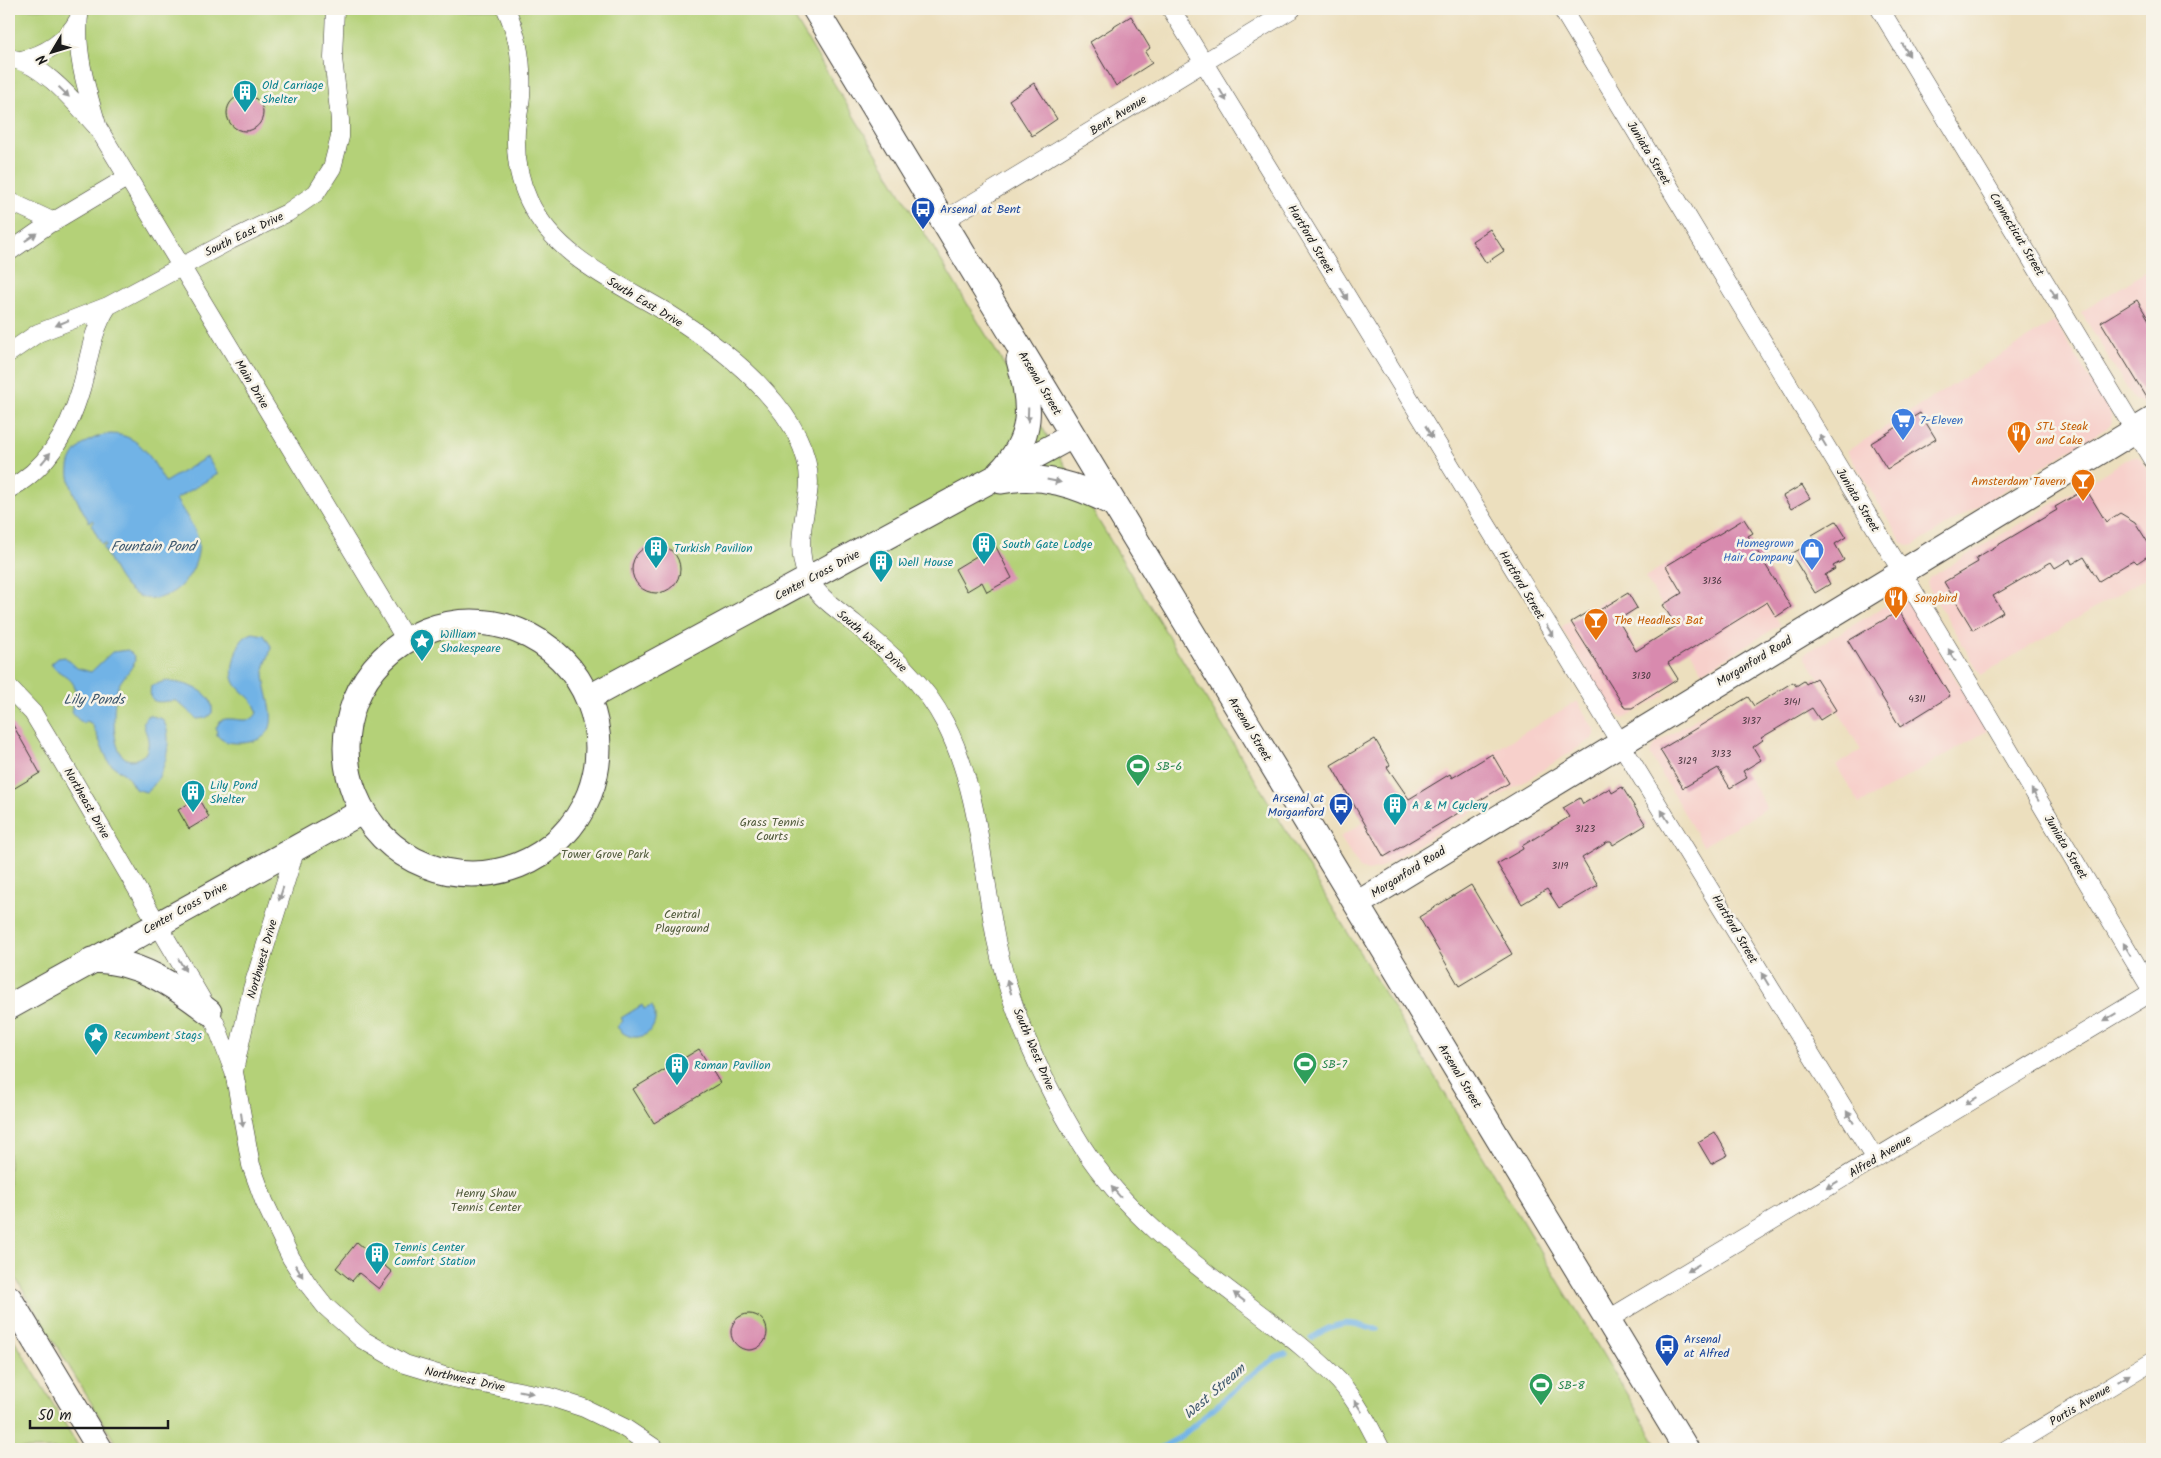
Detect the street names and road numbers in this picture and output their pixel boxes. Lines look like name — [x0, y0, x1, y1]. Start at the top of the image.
street label: Bent Avenue — [1086, 90, 1151, 140]
street label: Juniata Street — [1622, 118, 1675, 189]
street label: Connecticut Street — [1984, 189, 2049, 280]
street label: Hartford Street — [1282, 201, 1339, 278]
street label: South East Drive — [202, 207, 287, 262]
street label: South East Drive — [603, 272, 687, 333]
street label: Arsenal Street — [1013, 348, 1066, 419]
street label: Main Drive — [229, 356, 274, 413]
street label: Juniata Street — [1831, 465, 1884, 536]
street label: Center Cross Drive — [771, 545, 864, 606]
street label: Hartford Street — [1493, 547, 1550, 624]
street label: South West Drive — [832, 605, 912, 678]
street label: Morganford Road — [1713, 631, 1797, 692]
street label: Arsenal Street — [1223, 694, 1276, 765]
street label: Northeast Drive — [59, 764, 115, 843]
street label: Juniata Street — [2039, 812, 2092, 883]
street label: Morganford Road — [1367, 841, 1450, 903]
street label: Center Cross Drive — [139, 877, 232, 940]
street label: Hartford Street — [1706, 891, 1763, 968]
street label: Northwest Drive — [242, 917, 283, 1001]
street label: South West Drive — [1008, 1005, 1060, 1094]
street label: Arsenal Street — [1433, 1041, 1486, 1112]
street label: Alfred Avenue — [1845, 1130, 1916, 1183]
street label: Northwest Drive — [423, 1362, 507, 1397]
street label: Portis Avenue — [2046, 1379, 2115, 1431]

